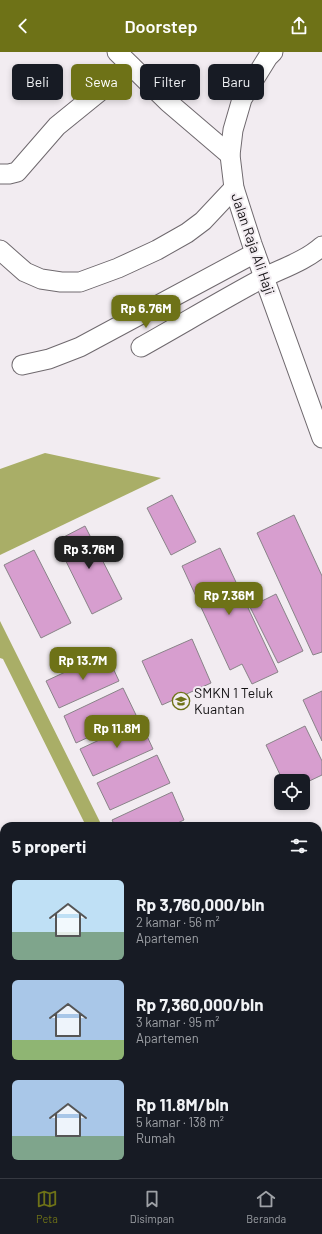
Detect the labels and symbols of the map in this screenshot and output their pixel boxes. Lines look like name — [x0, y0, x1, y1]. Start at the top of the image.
street label: Jalan Raja Ali Haji — [228, 191, 279, 297]
pin: Rp 6.76M — [105, 295, 187, 329]
pin: Rp 3.76M — [48, 536, 130, 570]
pin: Rp 7.36M — [188, 582, 270, 616]
pin: Rp 13.7M — [42, 647, 124, 681]
place label: SMKN 1 Teluk Kuantan — [194, 684, 273, 717]
school or university icon: SMKN 1 Teluk Kuantan — [171, 691, 191, 711]
pin: Rp 11.8M — [76, 715, 158, 749]

